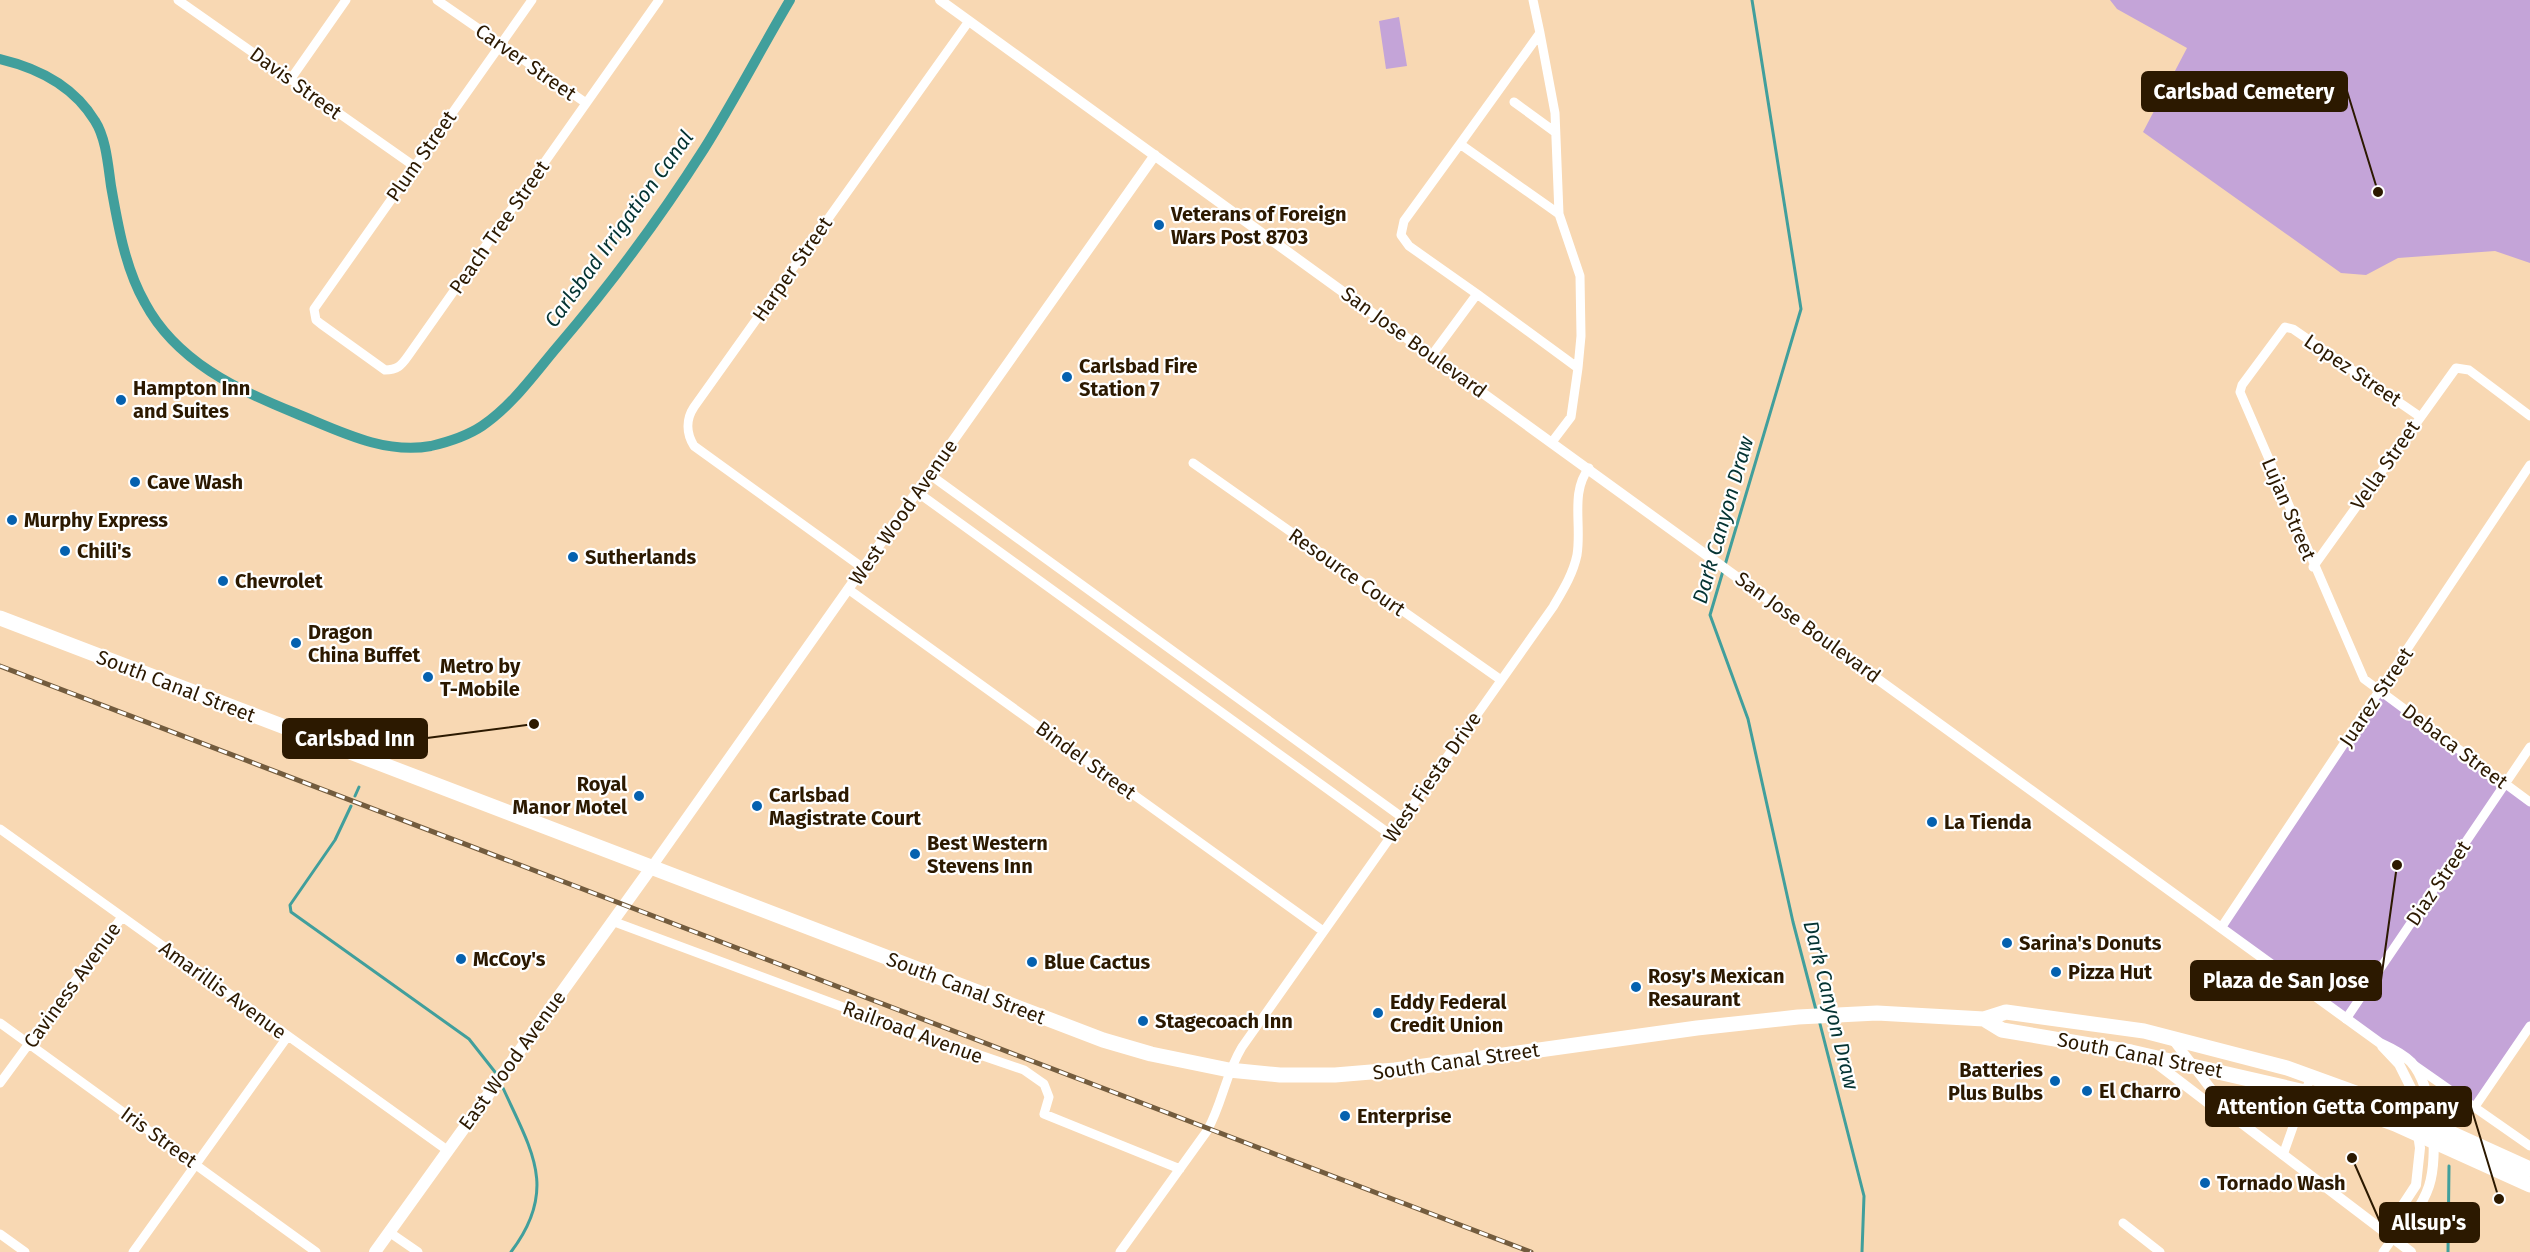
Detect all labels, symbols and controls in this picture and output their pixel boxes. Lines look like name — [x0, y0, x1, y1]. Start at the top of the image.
street label: Carver Street — [471, 18, 582, 106]
street label: Davis Street — [245, 42, 347, 125]
callout: Carlsbad Cemetery — [2142, 72, 2347, 111]
text: Carlsbad Cemetery — [2154, 79, 2335, 105]
street label: Plum Street — [381, 105, 462, 206]
water label: Carlsbad Irrigation Canal — [539, 125, 699, 333]
street label: Peach Tree Street — [444, 155, 554, 298]
place label: Veterans of Foreign Wars Post 8703 — [1170, 202, 1346, 249]
street label: Harper Street — [747, 211, 837, 326]
marker: Veterans of Foreign Wars Post 8703 — [1152, 218, 1166, 232]
street label: San Jose Boulevard — [1337, 281, 1491, 403]
street label: Lopez Street — [2300, 329, 2407, 412]
place label: Carlsbad Fire Station 7 — [1079, 354, 1198, 401]
marker: Carlsbad Fire Station 7 — [1060, 370, 1074, 384]
place label: Hampton Inn and Suites — [133, 376, 250, 423]
marker: Hampton Inn and Suites — [114, 393, 128, 407]
street label: Vella Street — [2345, 415, 2425, 514]
water label: Dark Canyon Draw — [1687, 432, 1760, 607]
street label: West Wood Avenue — [844, 435, 962, 589]
street label: Lujan Street — [2257, 454, 2322, 565]
place label: Cave Wash — [147, 470, 243, 494]
marker: Cave Wash — [128, 475, 142, 489]
place label: Murphy Express — [24, 508, 168, 532]
marker: Murphy Express — [5, 513, 19, 527]
street label: Resource Court — [1284, 523, 1411, 622]
place label: Chili's — [77, 539, 132, 563]
marker: Chili's — [58, 544, 72, 558]
place label: Sutherlands — [585, 545, 697, 569]
marker: Sutherlands — [566, 550, 580, 564]
street label: San Jose Boulevard — [1731, 566, 1885, 688]
place label: Chevrolet — [235, 569, 323, 593]
marker: Chevrolet — [216, 574, 230, 588]
place label: Dragon China Buffet — [308, 620, 421, 667]
marker: Dragon China Buffet — [289, 636, 303, 650]
street label: Juarez Street — [2334, 642, 2418, 751]
street label: South Canal Street — [93, 645, 260, 728]
place label: Metro by T-Mobile — [440, 654, 521, 701]
marker: Metro by T-Mobile — [421, 670, 435, 684]
street label: Debaca Street — [2397, 698, 2513, 794]
street label: West Fiesta Drive — [1378, 707, 1486, 847]
street label: Bindel Street — [1031, 716, 1141, 805]
callout: Carlsbad Inn — [283, 719, 427, 758]
text: Carlsbad Inn — [295, 726, 415, 752]
place label: Royal Manor Motel — [513, 772, 627, 819]
place label: Carlsbad Magistrate Court — [769, 783, 921, 830]
marker: Royal Manor Motel — [632, 789, 646, 803]
marker: Carlsbad Magistrate Court — [750, 799, 764, 813]
place label: La Tienda — [1944, 810, 2032, 834]
marker: La Tienda — [1925, 815, 1939, 829]
place label: Best Western Stevens Inn — [927, 831, 1048, 878]
street label: Diaz Street — [2401, 835, 2476, 930]
marker: Best Western Stevens Inn — [908, 847, 922, 861]
street label: Caviness Avenue — [18, 917, 126, 1053]
water label: Dark Canyon Draw — [1797, 918, 1865, 1093]
place label: Sarina's Donuts — [2019, 931, 2162, 955]
street label: Amarillis Avenue — [155, 936, 291, 1044]
marker: Sarina's Donuts — [2000, 936, 2014, 950]
place label: McCoy's — [473, 947, 546, 971]
street label: South Canal Street — [883, 947, 1050, 1030]
place label: Blue Cactus — [1044, 950, 1150, 974]
marker: McCoy's — [454, 952, 468, 966]
marker: Blue Cactus — [1025, 955, 1039, 969]
place label: Pizza Hut — [2068, 960, 2152, 984]
callout: Plaza de San Jose — [2191, 961, 2381, 1000]
place label: Rosy's Mexican Resaurant — [1648, 964, 1785, 1011]
marker: Pizza Hut — [2049, 965, 2063, 979]
text: Plaza de San Jose — [2203, 968, 2370, 994]
marker: Rosy's Mexican Resaurant — [1629, 980, 1643, 994]
street label: East Wood Avenue — [453, 986, 571, 1134]
place label: Eddy Federal Credit Union — [1390, 990, 1506, 1037]
street label: Railroad Avenue — [840, 996, 986, 1068]
marker: Eddy Federal Credit Union — [1371, 1006, 1385, 1020]
place label: Stagecoach Inn — [1155, 1009, 1293, 1033]
marker: Stagecoach Inn — [1136, 1014, 1150, 1028]
street label: South Canal Street — [2055, 1027, 2226, 1083]
street label: South Canal Street — [1371, 1037, 1542, 1085]
place label: Batteries Plus Bulbs — [1948, 1058, 2043, 1105]
marker: Batteries Plus Bulbs — [2048, 1074, 2062, 1088]
place label: El Charro — [2099, 1079, 2181, 1103]
marker: El Charro — [2080, 1084, 2094, 1098]
callout: Attention Getta Company — [2206, 1087, 2471, 1126]
text: Attention Getta Company — [2216, 1094, 2459, 1120]
street label: Iris Street — [116, 1101, 202, 1173]
place label: Enterprise — [1357, 1104, 1452, 1128]
marker: Enterprise — [1338, 1109, 1352, 1123]
place label: Tornado Wash — [2217, 1171, 2346, 1195]
marker: Tornado Wash — [2198, 1176, 2212, 1190]
callout: Allsup's — [2380, 1203, 2479, 1242]
text: Allsup's — [2391, 1210, 2466, 1236]

